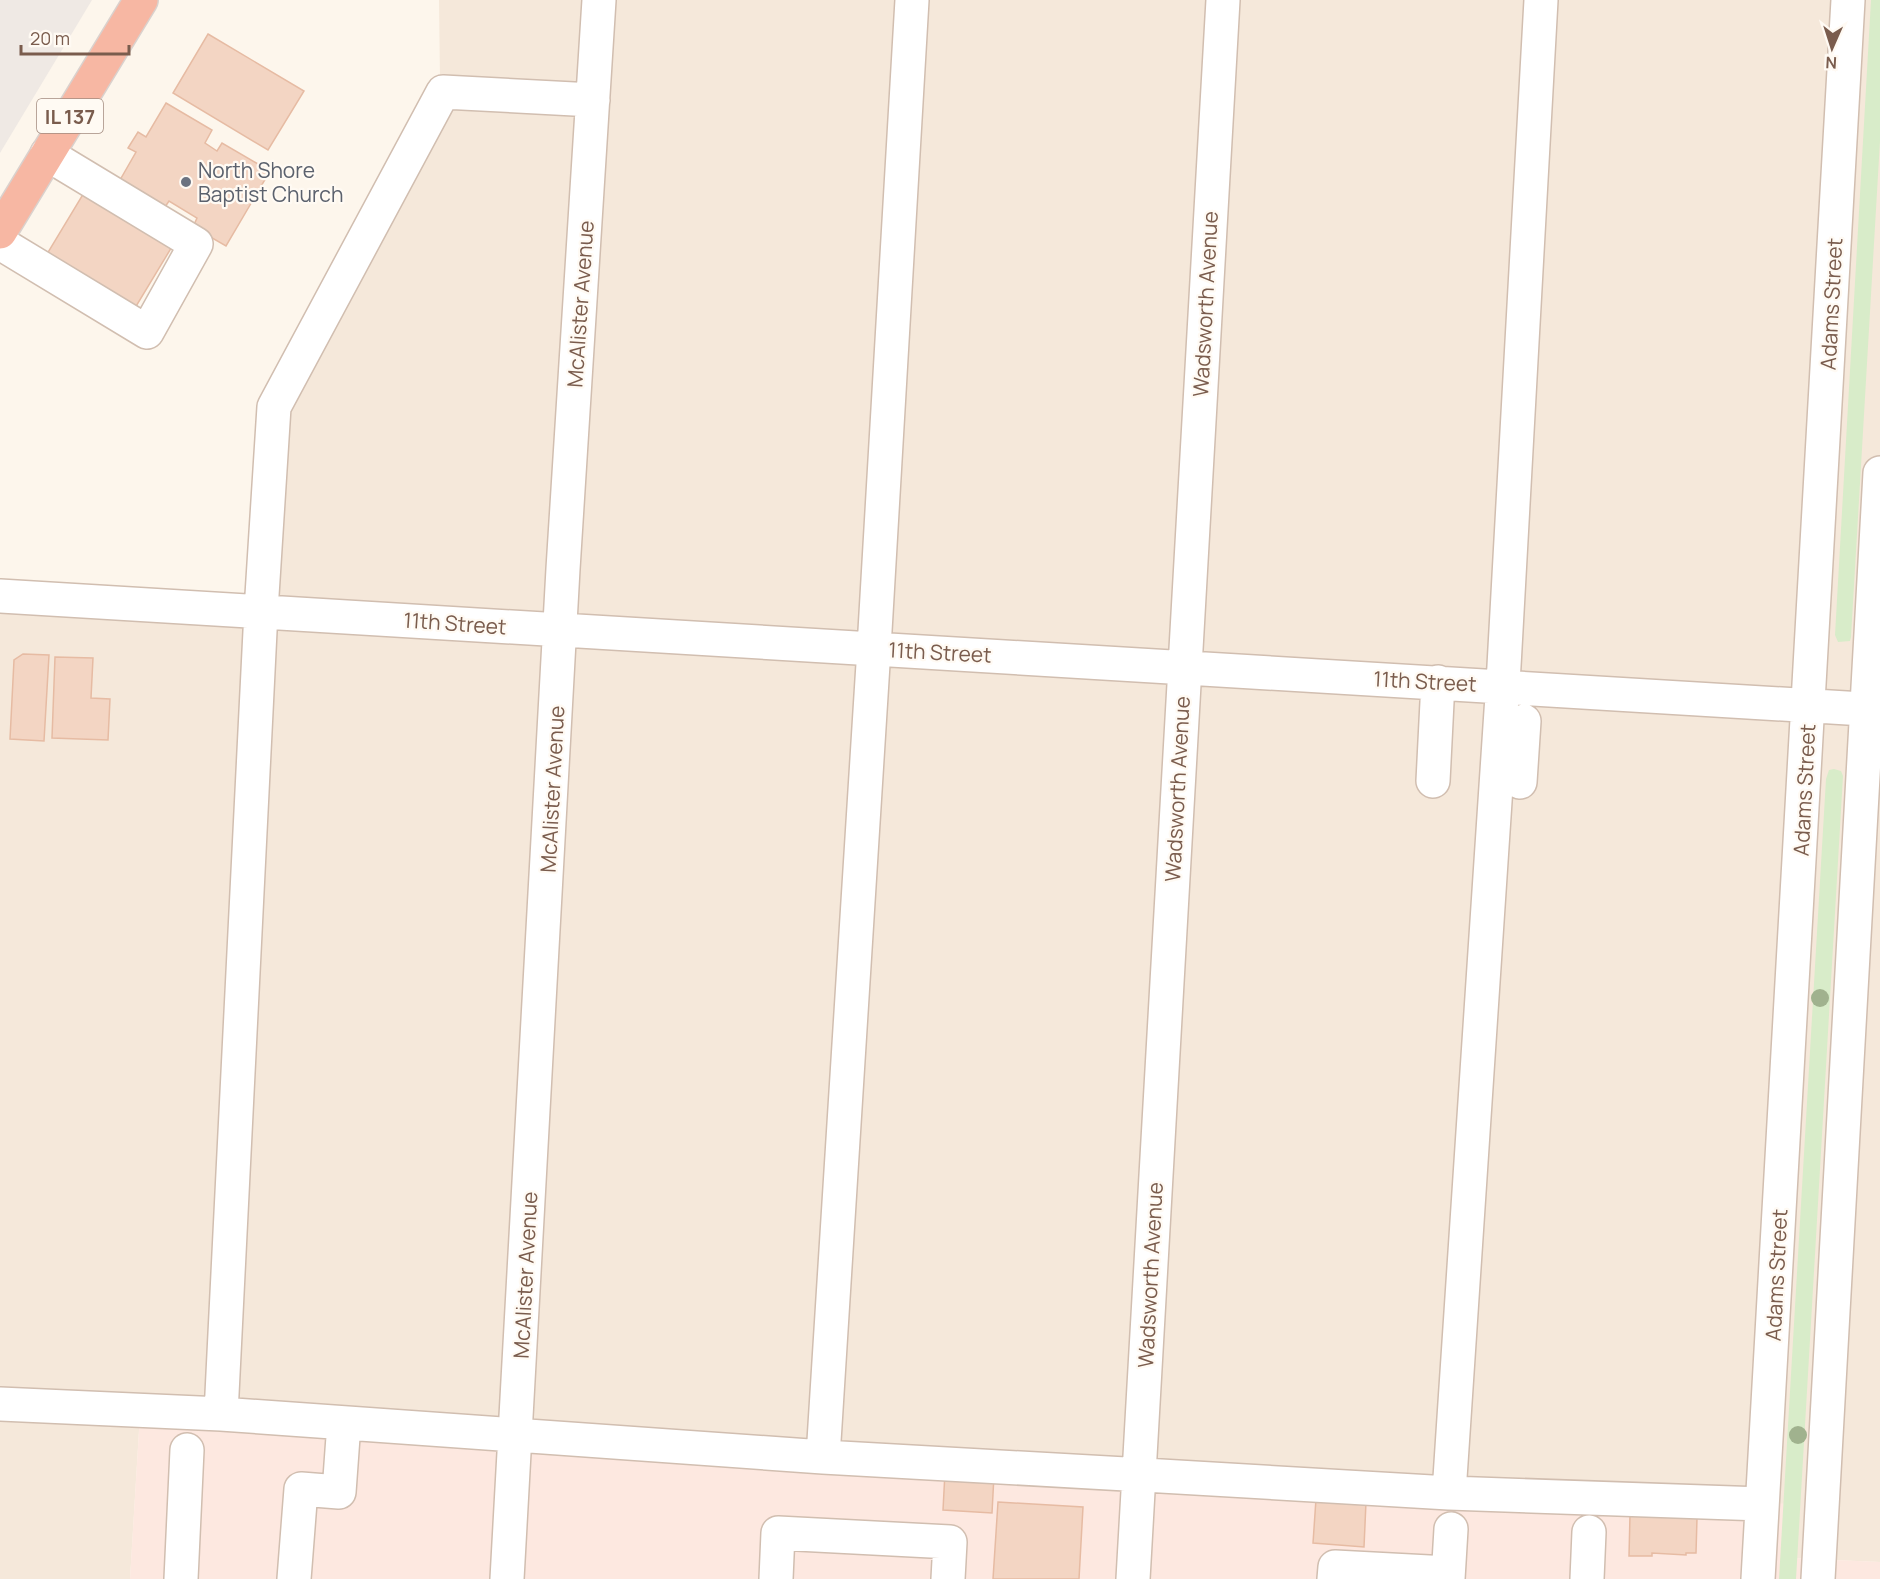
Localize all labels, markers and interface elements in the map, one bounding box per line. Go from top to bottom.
scale bar [21,18,129,56]
north arrow [1802,18,1862,78]
text: 20 m [30,26,70,50]
text: N [1825,52,1838,74]
road number: IL 137 [37,99,103,133]
place label: North Shore Baptist Church [198,156,343,208]
marker: North Shore Baptist Church [179,175,193,189]
street label: Wadsworth Avenue [1186,210,1224,398]
street label: McAlister Avenue [560,220,600,388]
street label: Adams Street [1814,237,1848,371]
street label: 11th Street [403,605,507,641]
street label: 11th Street [888,635,992,669]
street label: 11th Street [1373,664,1477,698]
street label: Wadsworth Avenue [1158,695,1196,883]
street label: McAlister Avenue [534,705,570,873]
street label: Adams Street [1787,723,1821,857]
street label: Wadsworth Avenue [1131,1181,1169,1369]
street label: McAlister Avenue [507,1191,543,1359]
street label: Adams Street [1759,1208,1793,1342]

